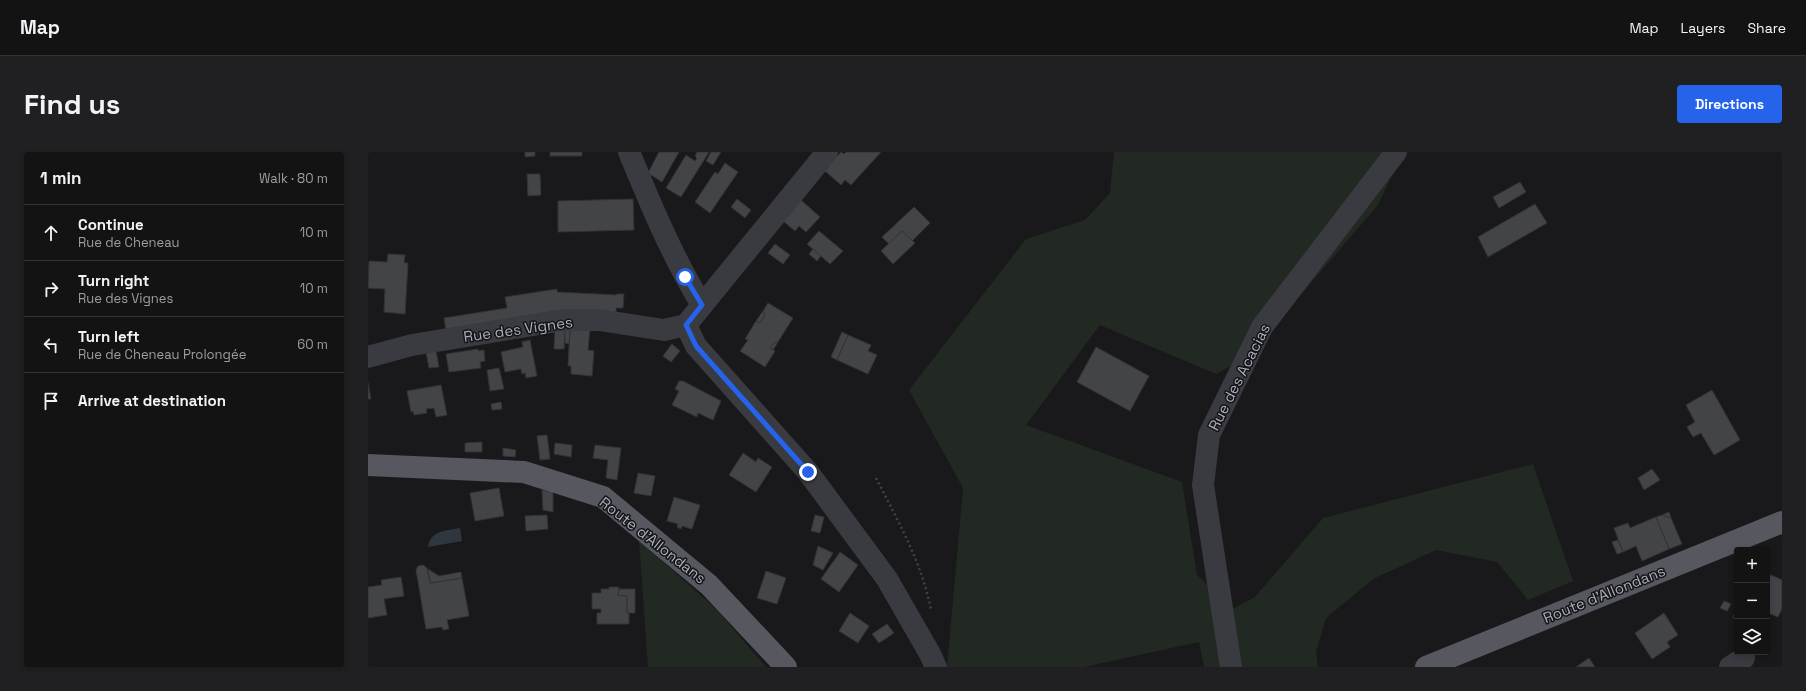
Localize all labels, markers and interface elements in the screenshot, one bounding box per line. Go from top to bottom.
text: Map [20,15,60,40]
text: Map [1629,19,1659,37]
text: Layers [1681,19,1725,37]
text: Share [1747,19,1786,37]
button: Directions [1677,85,1782,123]
text: Find us [24,86,121,122]
text: 1 min [40,167,82,189]
text: Walk · 80 m [259,170,328,187]
text: Continue [78,215,144,234]
icon: ahead [40,222,62,244]
text: 10 m [300,224,328,241]
text: Rue de Cheneau [78,234,180,251]
route start [676,268,694,286]
text: Turn right [78,271,149,290]
icon: right [40,278,62,300]
text: 10 m [300,280,328,297]
text: Rue des Vignes [78,290,173,307]
street label: Rue des Vignes [462,312,574,346]
street label: Rue des Acacias [1204,320,1274,434]
text: Turn left [78,327,140,346]
icon: left [40,334,62,356]
text: 60 m [297,336,328,353]
text: Rue de Cheneau Prolongée [78,346,246,363]
icon: arrive [40,390,62,412]
text: Arrive at destination [78,391,226,410]
route end [799,463,817,481]
street label: Route d'Allondans [596,492,710,588]
map controls [1734,547,1770,655]
button: + [1734,547,1770,583]
street label: Route d'Allondans [1540,561,1668,627]
button: − [1734,583,1770,619]
button: layers [1734,619,1770,655]

